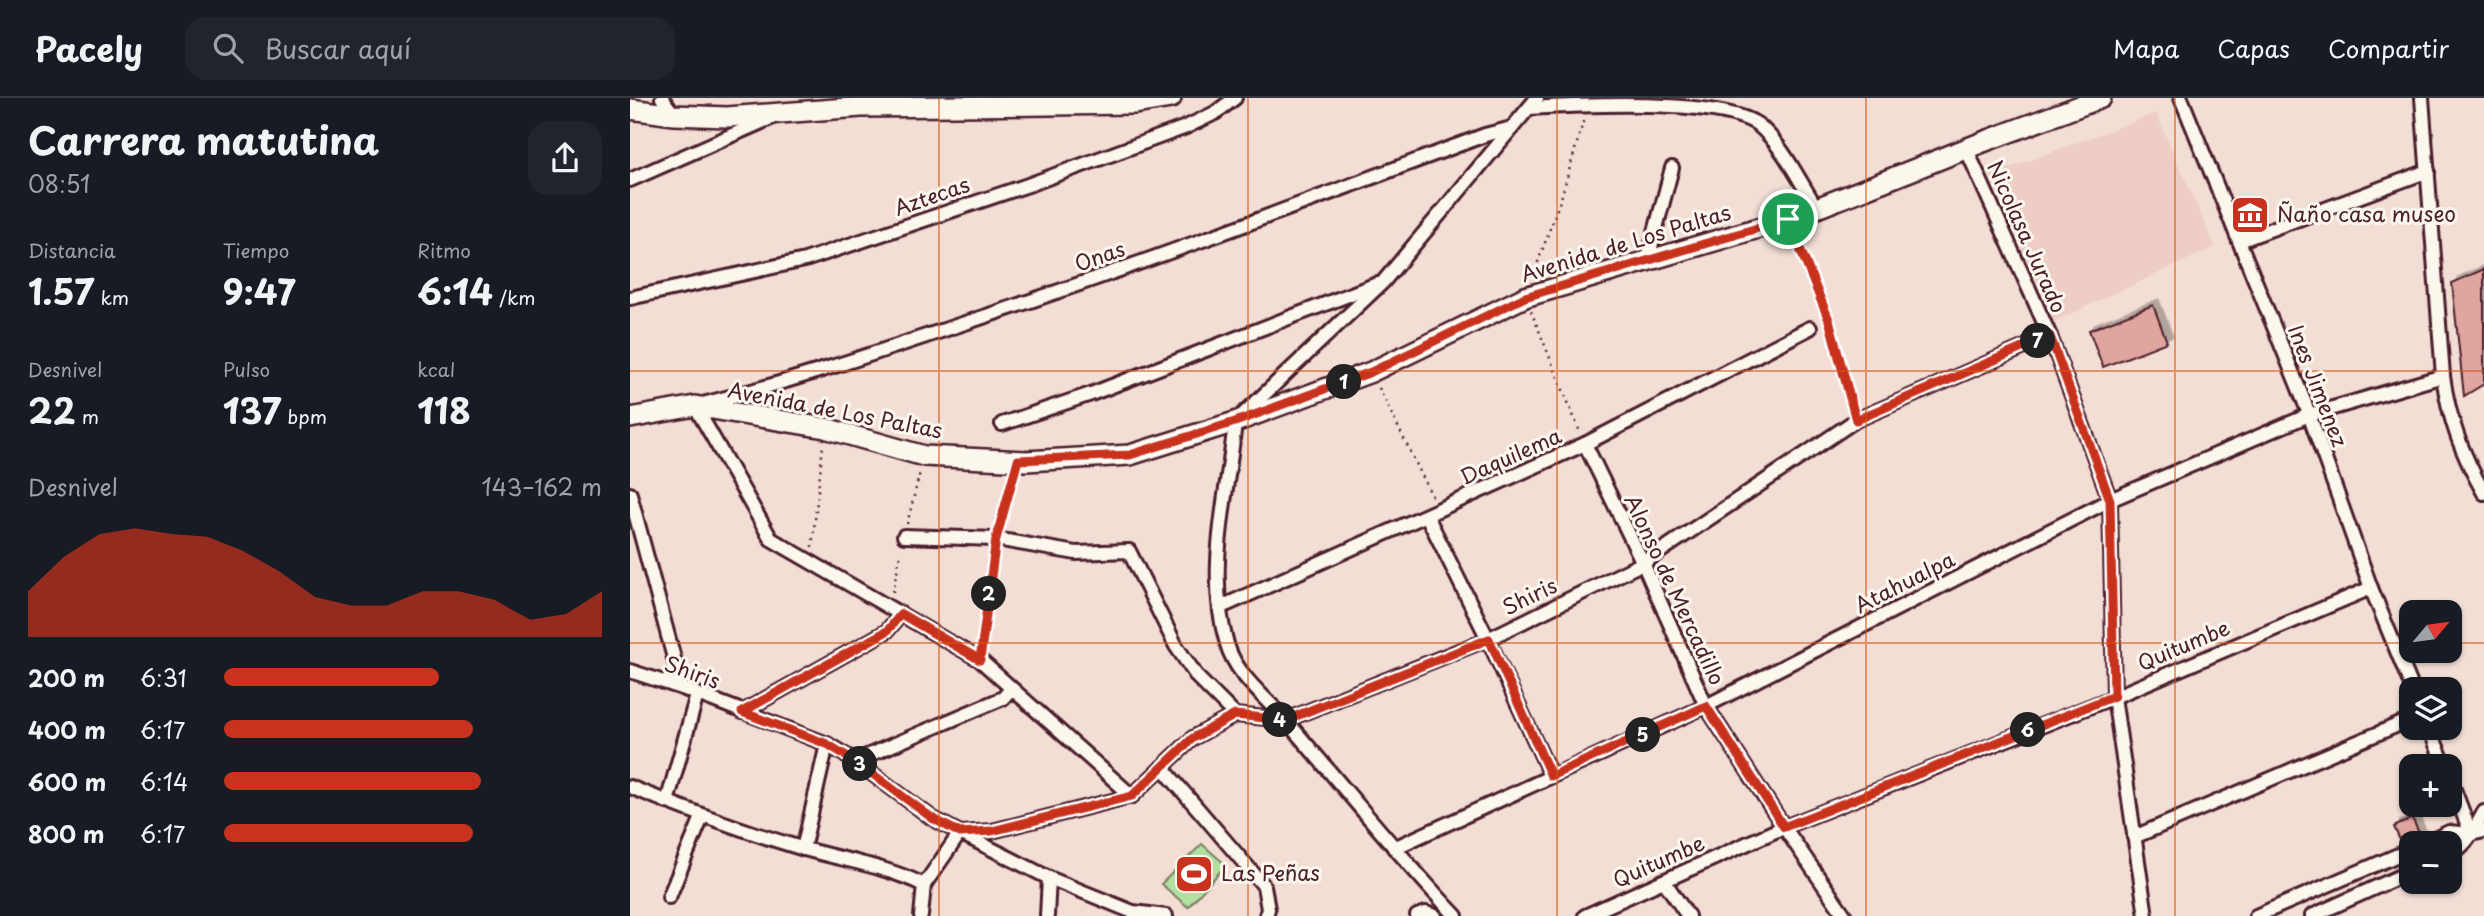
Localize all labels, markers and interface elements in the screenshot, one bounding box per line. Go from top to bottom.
search box [185,17,675,80]
text: Pacely [35,23,143,73]
icon: search [209,29,247,67]
text: Buscar aquí [265,29,411,68]
text: Mapa [2113,30,2179,66]
text: Capas [2217,30,2290,66]
text: Compartir [2328,30,2449,66]
text: Carrera matutina [28,111,379,168]
button: share [528,121,602,195]
street label: Nicolasa Jurado [1980,155,2076,317]
text: 08:51 [28,166,90,201]
street label: Aztecas [889,167,973,223]
pin [1758,189,1818,249]
museum icon: Ñaño casa museo [2229,194,2271,236]
street label: Avenida de Los Paltas [1516,195,1734,289]
place label: Ñaño casa museo [2277,197,2456,229]
icon: arrive [1769,200,1807,238]
street label: Onas [1070,232,1129,279]
text: Distancia [28,236,116,264]
text: Tiempo [223,236,289,264]
text: Ritmo [417,236,471,264]
text: 1.57 [28,264,94,317]
text: 9:47 [223,264,296,317]
text: 6:14 [417,264,493,317]
text: km [94,283,129,311]
text: /km [493,283,536,311]
street label: Ines Jimenez [2281,319,2357,451]
pin: 7 [2020,324,2056,358]
text: 7 [2032,326,2043,354]
text: Desnivel [28,355,102,383]
text: Pulso [223,355,270,383]
text: kcal [417,355,455,383]
pin: 1 [1326,364,1362,400]
text: 1 [1339,367,1348,395]
street label: Avenida de Los Paltas [725,373,945,446]
text: 22 [28,383,76,436]
text: 137 [223,383,281,436]
text: 118 [417,383,471,436]
text: m [76,402,99,430]
text: bpm [281,402,327,430]
street label: Daquilema [1454,419,1566,492]
text: Desnivel [28,469,118,504]
text: 143–162 m [482,469,602,504]
street label: Alonso de Mercadillo [1617,488,1734,690]
street label: Atahualpa [1848,542,1960,620]
street label: Shiris [1496,568,1562,622]
pin: 2 [972,576,1006,612]
text: 2 [982,579,995,607]
north arrow [2399,600,2462,663]
map controls [2399,600,2462,894]
street label: Quitumbe [2132,610,2234,678]
street label: Shiris [660,646,725,696]
text: 200 m [28,660,105,695]
text: 6:31 [140,660,187,695]
button: layers [2399,677,2462,740]
pin: 4 [1262,702,1298,738]
text: 4 [1273,705,1286,733]
text: 400 m [28,712,106,747]
text: 6:17 [140,712,185,747]
pin: 6 [2010,712,2046,748]
text: 6 [2021,715,2034,743]
pin: 5 [1626,718,1660,752]
text: 5 [1636,720,1649,748]
pin: 3 [842,746,877,782]
text: 3 [853,749,866,777]
button: + [2399,754,2462,817]
text: 600 m [28,764,106,799]
text: 6:14 [140,764,188,799]
text: 800 m [28,816,105,851]
text: 6:17 [140,816,185,851]
street label: Quitumbe [1607,826,1709,895]
button: − [2399,831,2462,894]
sports icon: Las Peñas [1173,853,1215,895]
place label: Las Peñas [1221,856,1320,888]

